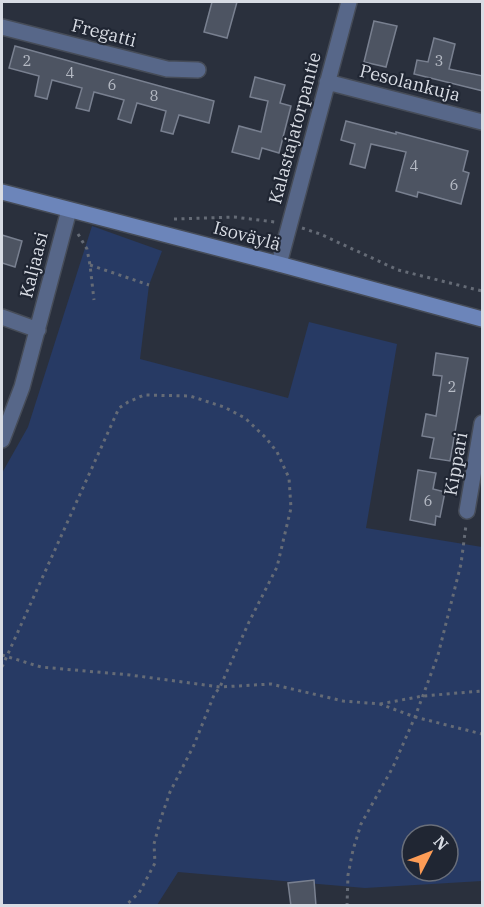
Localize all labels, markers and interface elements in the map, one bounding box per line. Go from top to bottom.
street label: Fregatti [69,13,139,52]
street label: Kalastajatorpantie [263,49,326,206]
house number: 2 [22,51,32,70]
house number: 3 [434,51,444,70]
street label: Pesolankuja [357,59,463,106]
house number: 4 [65,63,75,82]
house number: 6 [107,75,117,94]
house number: 8 [149,86,159,105]
house number: 4 [409,156,419,175]
house number: 6 [449,175,459,194]
street label: Isoväylä [211,215,284,256]
street label: Kaljaasi [14,229,53,300]
house number: 2 [447,377,457,396]
street label: Kippari [439,430,472,497]
house number: 6 [423,491,433,510]
north arrow [400,823,460,883]
text: N [429,832,453,854]

